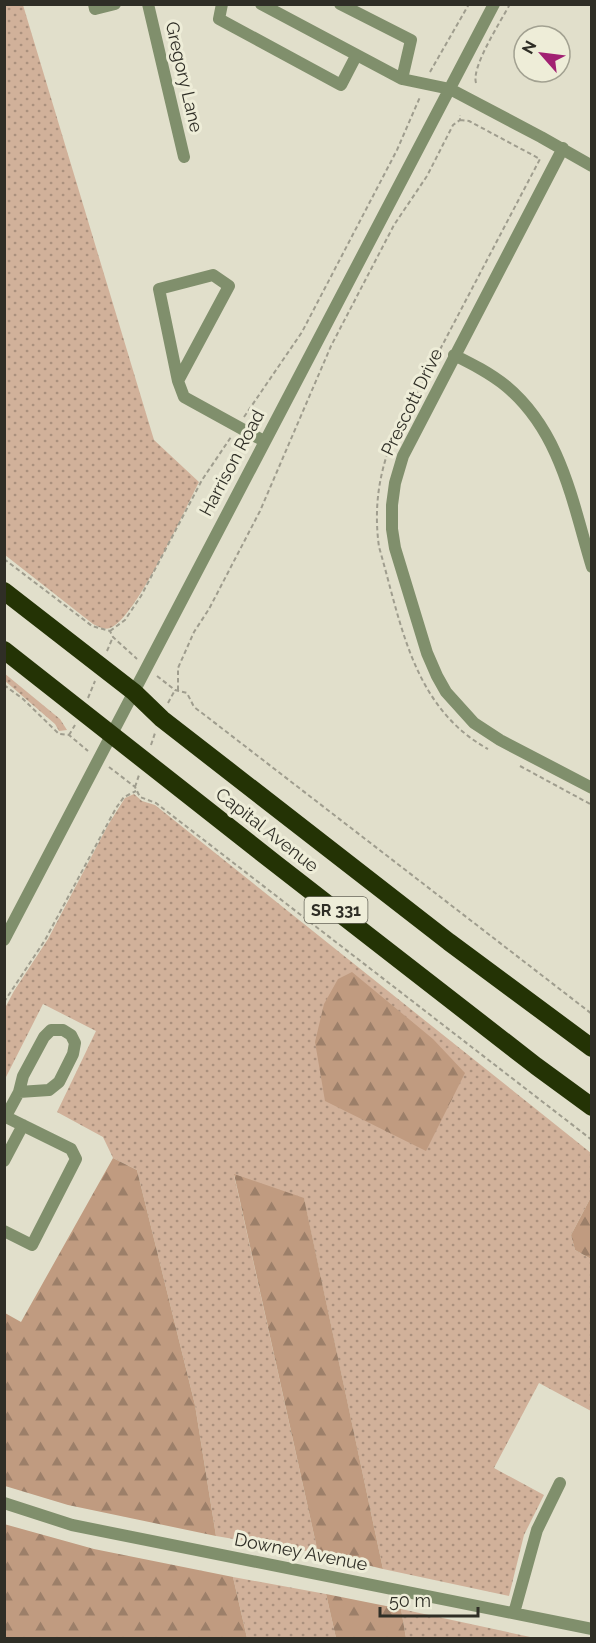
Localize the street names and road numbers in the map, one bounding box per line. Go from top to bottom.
street label: Gregory Lane [162,20,208,135]
street label: Prescott Drive [377,344,447,459]
street label: Harrison Road [195,406,268,519]
street label: Capital Avenue [212,783,323,876]
road number: SR 331 [304,897,368,923]
street label: Downey Avenue [233,1528,370,1575]

